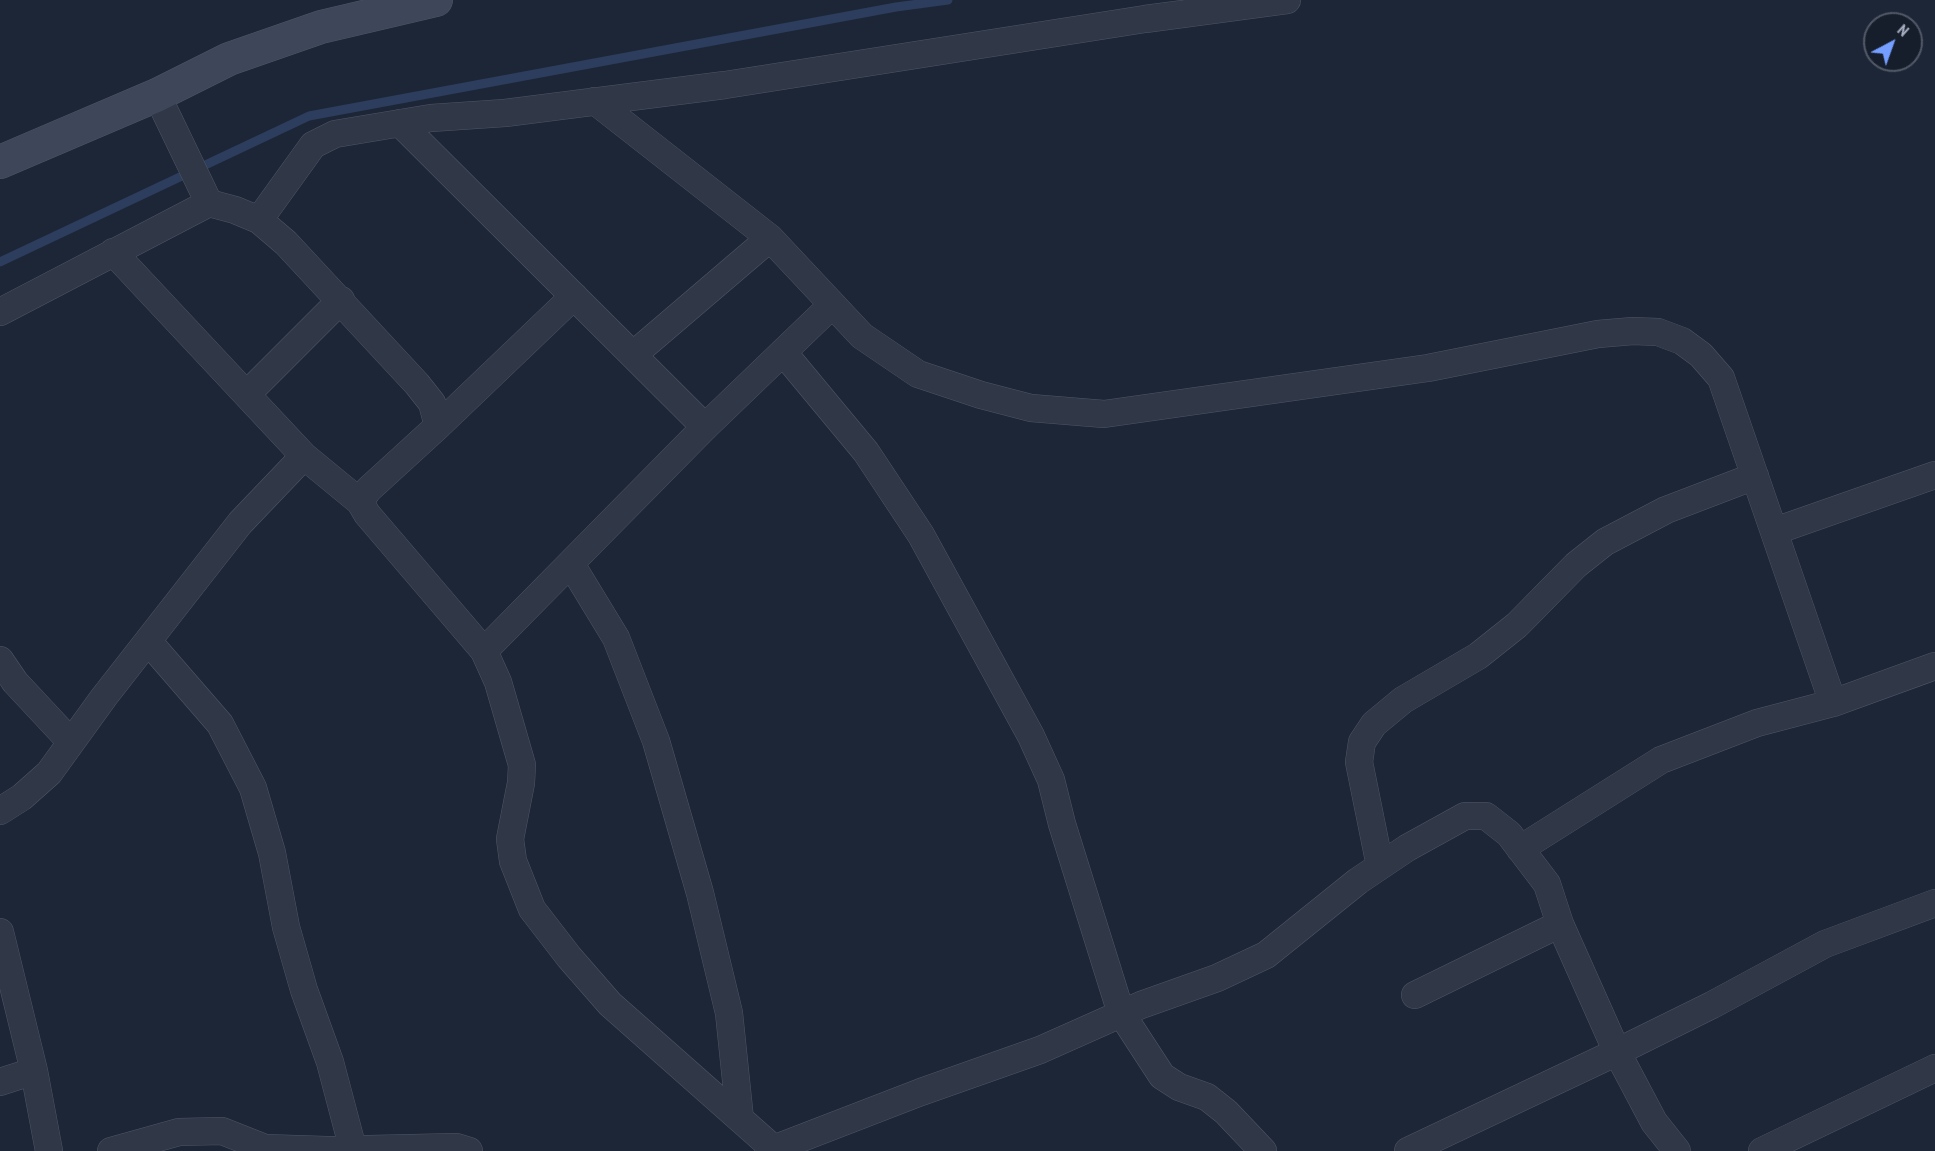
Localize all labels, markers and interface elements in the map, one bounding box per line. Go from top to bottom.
north arrow [1863,12,1923,72]
text: N [1894,20,1913,40]

